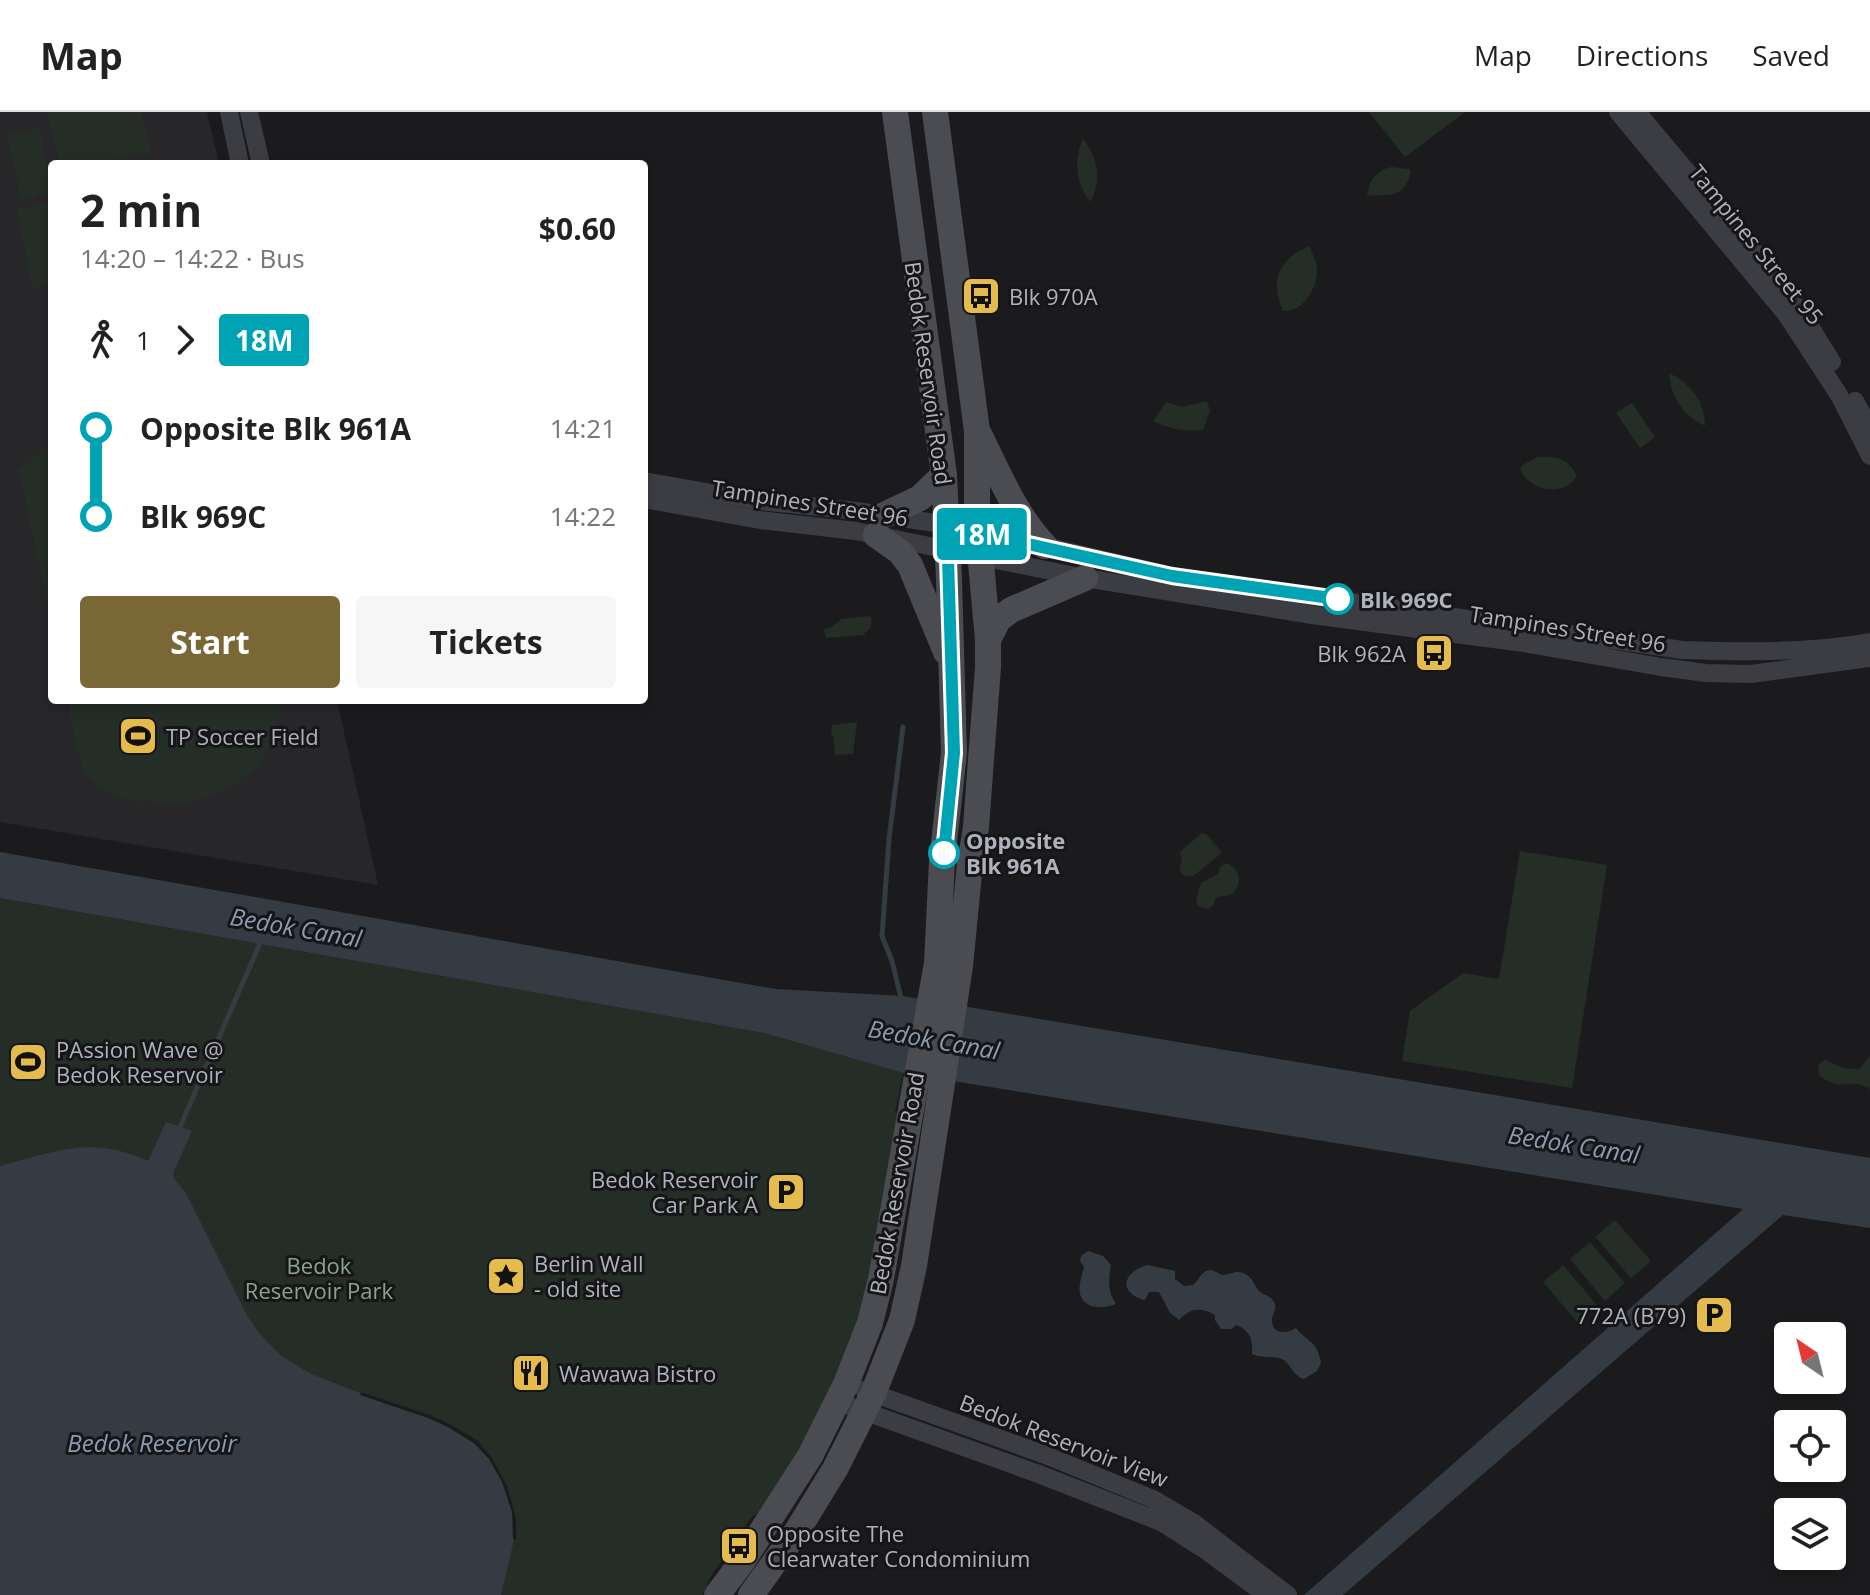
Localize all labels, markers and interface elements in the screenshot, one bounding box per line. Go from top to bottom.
text: Map [40,29,123,81]
text: Map [1474,36,1532,74]
text: Directions [1576,36,1708,74]
text: Saved [1752,36,1830,74]
street label: Tampines Street 95 [1683,158,1831,330]
text: 2 min [80,180,202,240]
text: $0.60 [539,208,616,249]
text: 14:20 – 14:22 · Bus [80,240,305,276]
street label: Bedok Reservoir Road [898,259,960,487]
bus stop icon: Blk 970A [960,275,1002,317]
place label: Blk 970A [1009,281,1098,311]
icon: walk [80,318,124,362]
icon: forward [163,318,207,362]
text: 18M [235,321,293,359]
text: 1 [136,322,151,358]
text: Opposite Blk 961A [140,408,411,449]
text: 14:21 [550,410,616,446]
street label: Tampines Street 96 [710,472,910,532]
text: Blk 969C [140,496,266,537]
text: 14:22 [550,498,616,534]
line badge: 18M [936,508,1028,560]
text: 18M [953,515,1011,553]
marker: Blk 969C [1323,584,1353,614]
place label: Blk 969C [1360,584,1453,614]
button: Start [80,596,340,688]
button: Tickets [356,596,616,688]
street label: Tampines Street 96 [1468,598,1668,658]
bus stop icon: Blk 962A [1413,632,1455,674]
place label: Blk 962A [1317,638,1406,668]
sports icon: TP Soccer Field [117,715,159,757]
place label: TP Soccer Field [166,721,319,751]
place label: Opposite Blk 961A [966,825,1065,880]
marker: Opposite Blk 961A [929,838,959,868]
water label: Bedok Canal [228,899,365,955]
water label: Bedok Canal [866,1011,1003,1067]
place label: PAssion Wave @ Bedok Reservoir [56,1034,223,1089]
sports icon: PAssion Wave @ Bedok Reservoir [7,1041,49,1083]
street label: Bedok Reservoir Road [862,1069,930,1297]
water label: Bedok Canal [1506,1117,1643,1171]
place label: Bedok Reservoir Car Park A [591,1164,758,1219]
parking icon: Bedok Reservoir Car Park A [765,1171,807,1213]
place label: Berlin Wall - old site [534,1248,644,1303]
park label: Bedok Reservoir Park [245,1250,394,1305]
place icon: Berlin Wall - old site [485,1255,527,1297]
parking icon: 772A (B79) [1693,1294,1735,1336]
place label: 772A (B79) [1576,1300,1686,1330]
north arrow [1774,1322,1846,1394]
map controls [1774,1322,1846,1570]
restaurant icon: Wawawa Bistro [510,1352,552,1394]
place label: Wawawa Bistro [559,1358,716,1388]
street label: Bedok Reservoir View [956,1386,1172,1494]
button: locate [1774,1410,1846,1482]
water label: Bedok Reservoir [67,1426,238,1459]
button: layers [1774,1498,1846,1570]
place label: Opposite The Clearwater Condominium [767,1518,1030,1573]
bus stop icon: Opposite The Clearwater Condominium [718,1525,760,1567]

